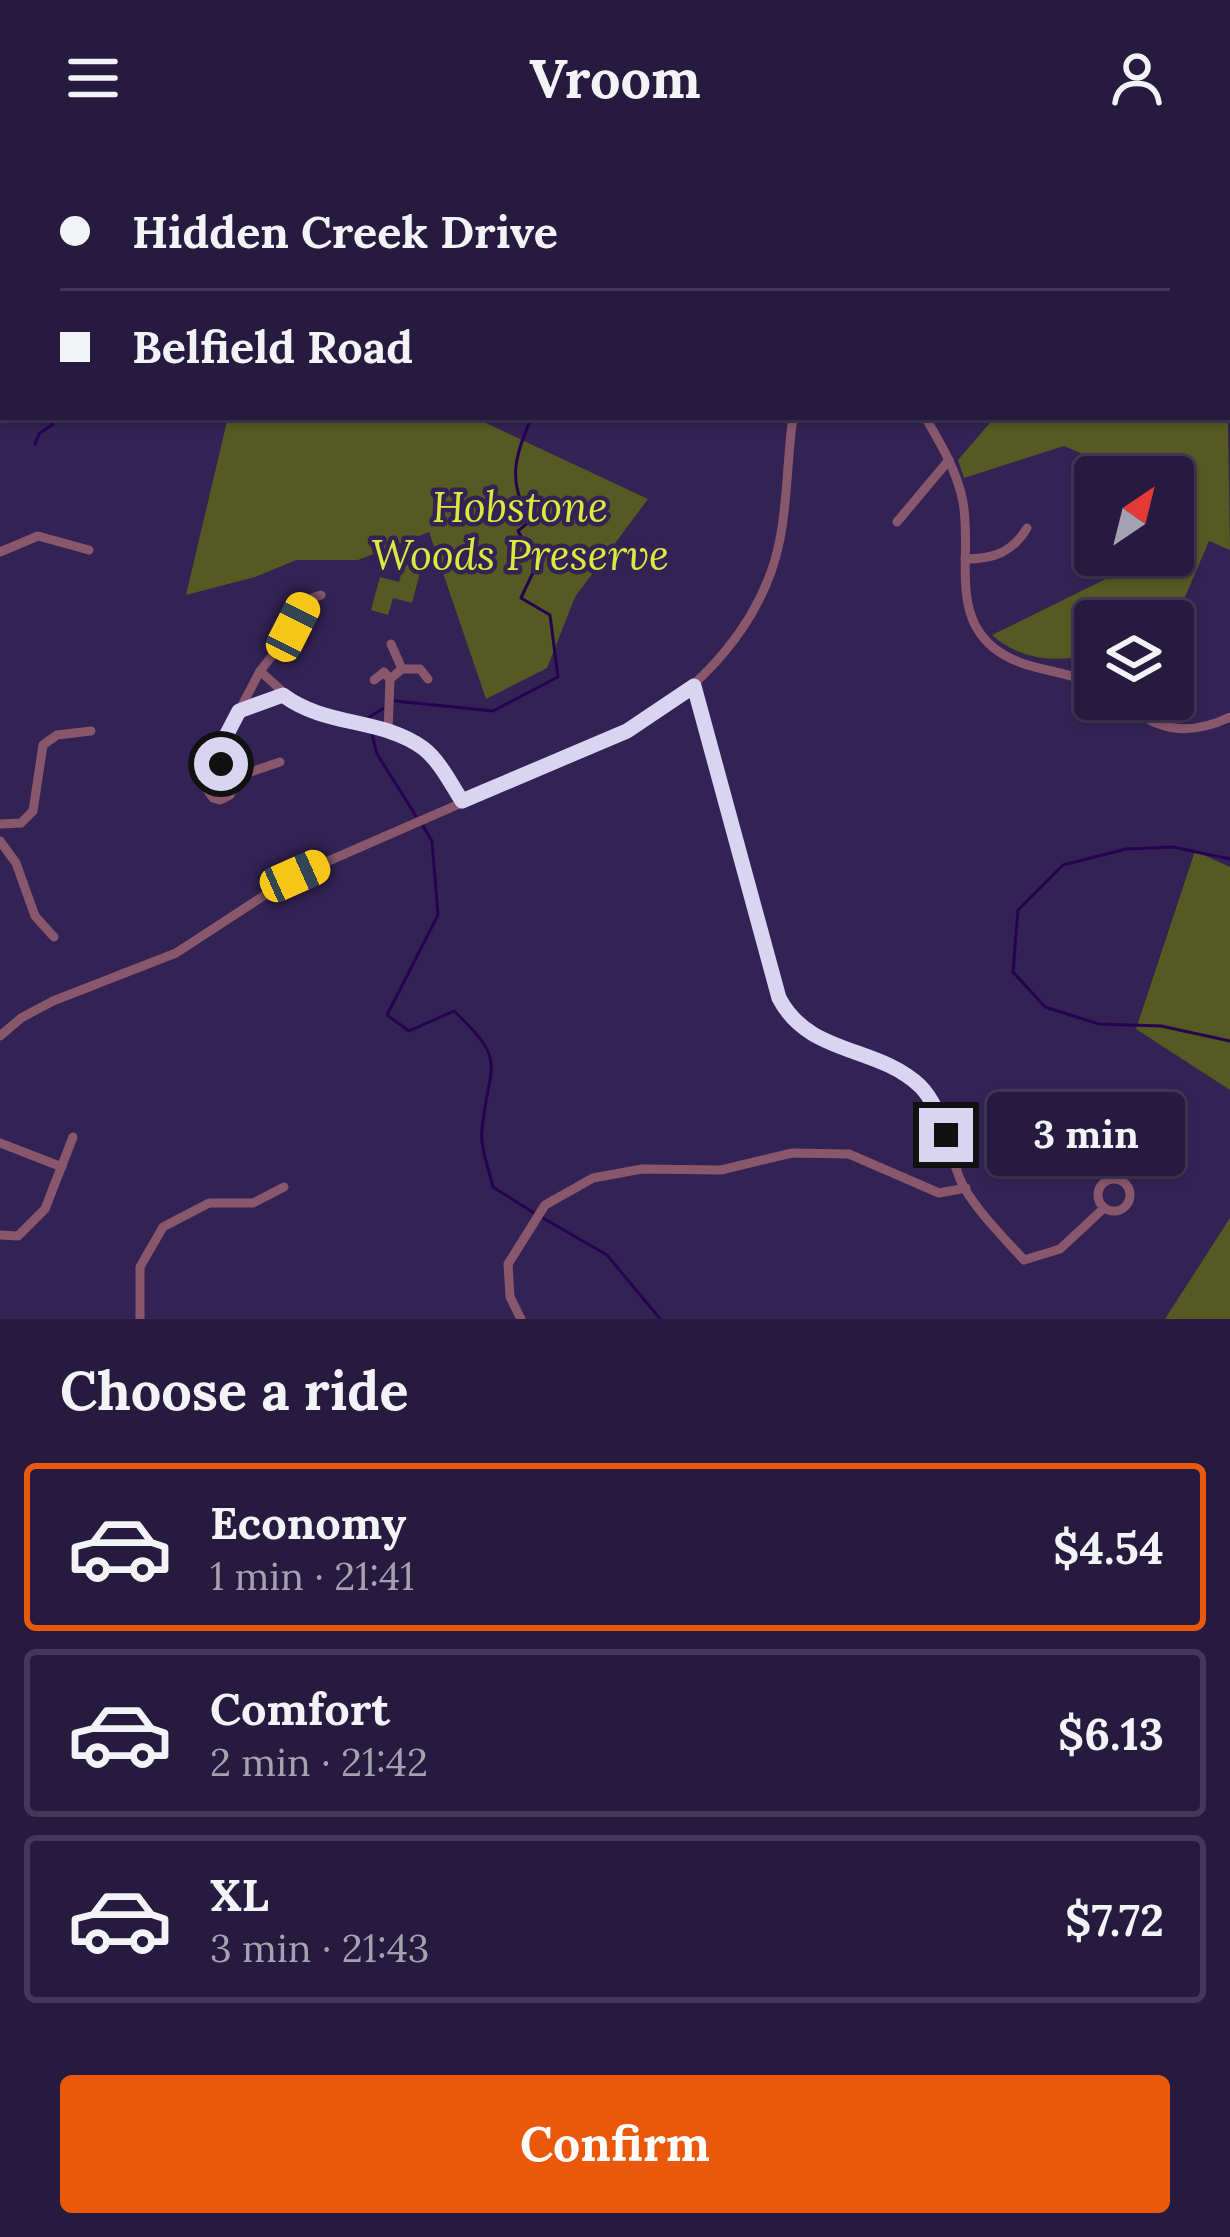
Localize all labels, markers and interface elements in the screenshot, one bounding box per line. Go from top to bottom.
text: Vroom [529,44,701,113]
icon: menu [60,45,126,111]
icon: person [1104,45,1170,111]
text: Hidden Creek Drive [132,203,558,260]
text: Belfield Road [132,318,413,375]
north arrow [1074,456,1194,576]
map controls [1074,456,1194,720]
park label: Hobstone Woods Preserve [371,480,669,582]
car [261,587,325,667]
button: layers [1074,600,1194,720]
route start [194,737,248,791]
car [255,845,335,907]
callout: 3 min [988,1093,1186,1177]
route end [919,1108,973,1162]
text: 3 min [1033,1109,1139,1159]
text: Choose a ride [60,1356,409,1425]
icon: car [66,1493,174,1601]
text: Economy [210,1494,406,1551]
text: $4.54 [1053,1519,1164,1576]
text: 1 min · 21:41 [210,1551,414,1601]
icon: car [66,1679,174,1787]
text: Comfort [210,1680,390,1737]
text: $6.13 [1058,1705,1164,1762]
text: 2 min · 21:42 [210,1737,428,1787]
icon: car [66,1865,174,1973]
text: XL [210,1866,269,1923]
text: $7.72 [1065,1891,1164,1948]
text: 3 min · 21:43 [210,1923,430,1973]
button: Confirm [60,2075,1170,2213]

